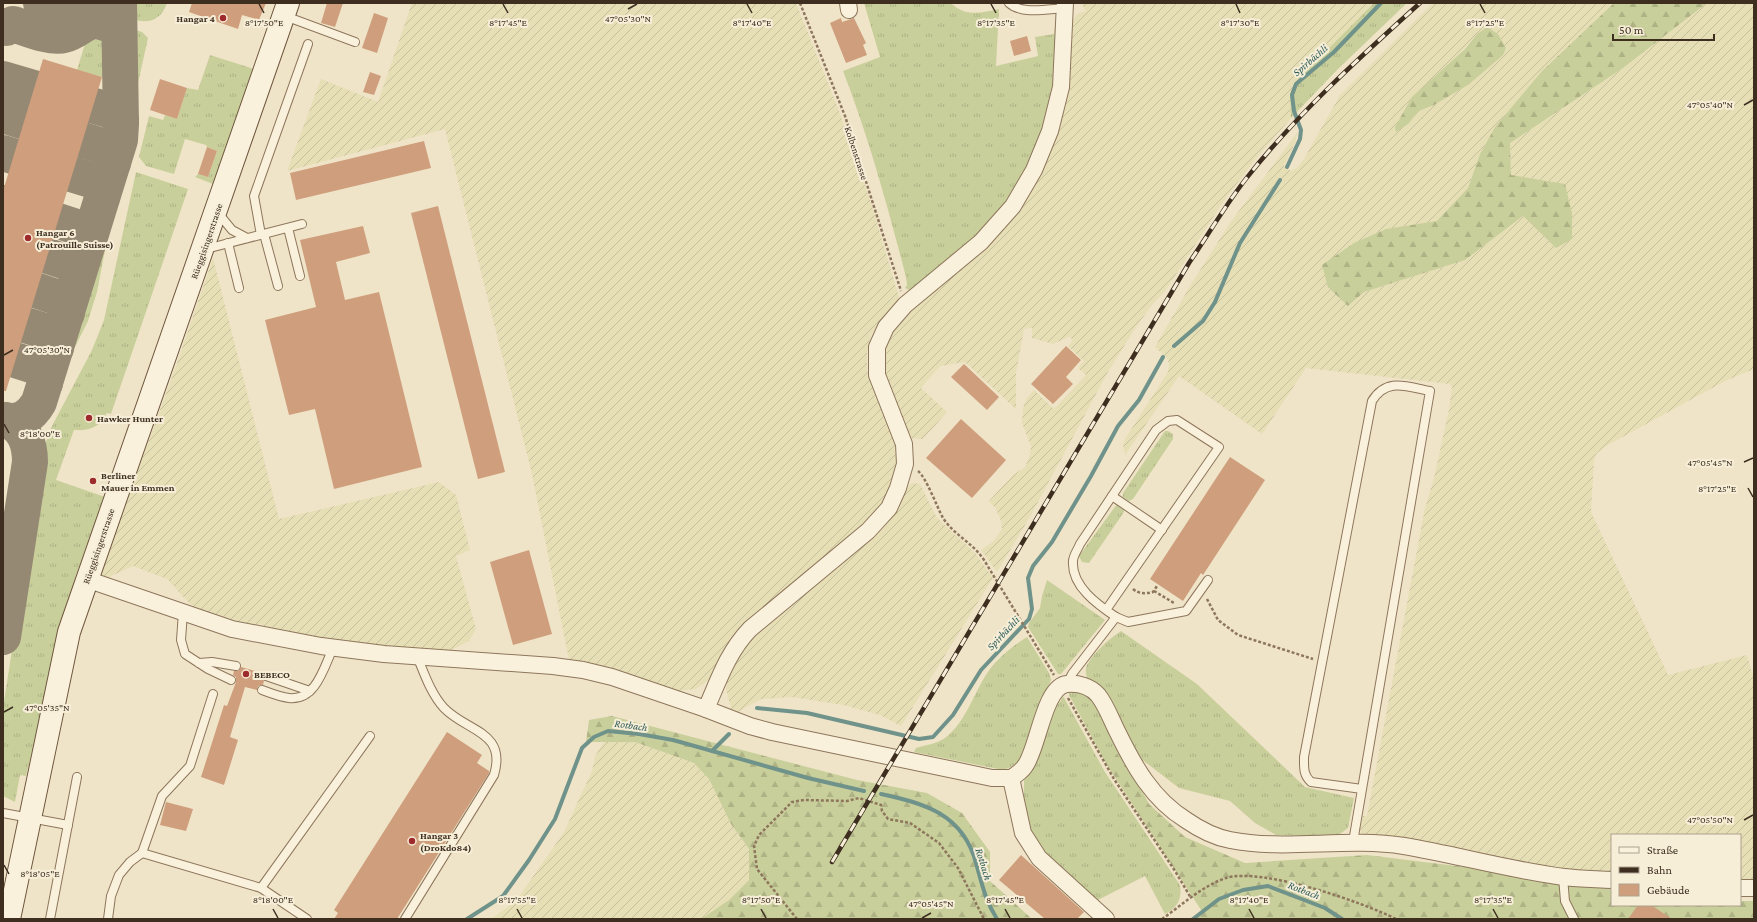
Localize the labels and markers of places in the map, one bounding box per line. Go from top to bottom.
place label: Hangar 4 [176,13,216,24]
marker: Hangar 4 [218,13,228,23]
place label: Hangar 6 (Patrouille Suisse) [36,227,114,251]
marker: Hangar 6 (Patrouille Suisse) [23,233,33,243]
marker: Hawker Hunter [84,413,94,423]
place label: Hawker Hunter [97,413,163,424]
place label: Berliner Mauer in Emmen [101,470,175,493]
marker: Berliner Mauer in Emmen [88,476,98,486]
marker: BEBECO [241,669,251,679]
place label: BEBECO [254,669,290,680]
place label: Hangar 3 (DroKdo84) [420,830,472,854]
marker: Hangar 3 (DroKdo84) [407,836,417,846]

